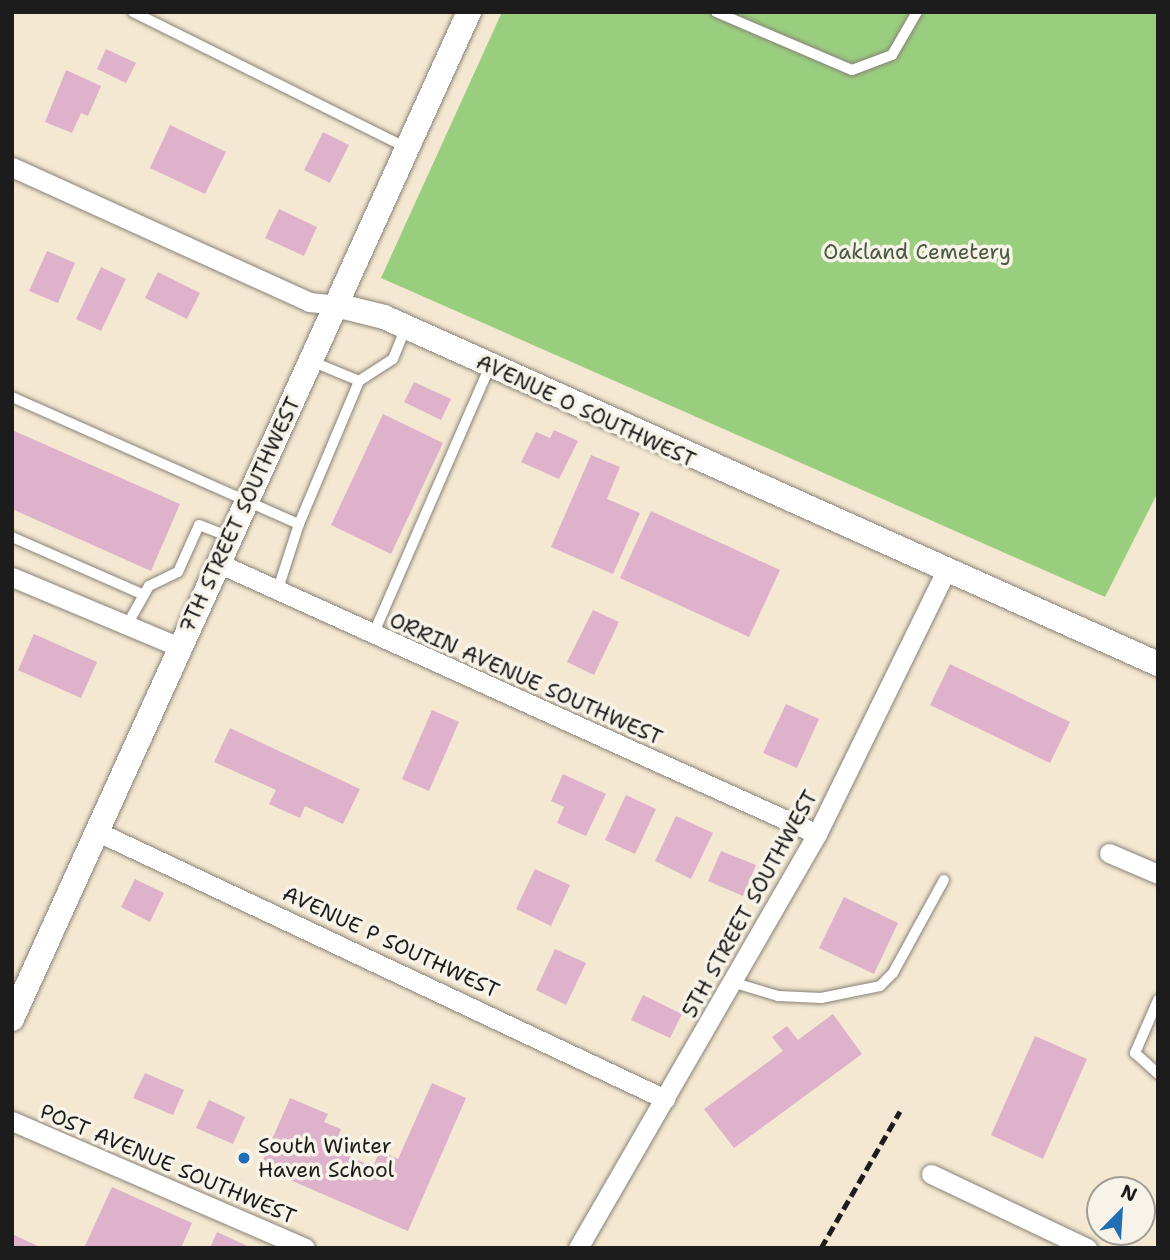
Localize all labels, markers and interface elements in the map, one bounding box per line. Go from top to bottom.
park label: Oakland Cemetery [823,239,1011,265]
street label: AVENUE O SOUTHWEST [472,349,700,473]
street label: 7TH STREET SOUTHWEST [174,393,306,637]
street label: ORRIN AVENUE SOUTHWEST [386,607,666,751]
street label: 5TH STREET SOUTHWEST [677,786,823,1022]
street label: AVENUE P SOUTHWEST [279,881,503,1003]
street label: POST AVENUE SOUTHWEST [36,1099,300,1229]
place label: South Winter Haven School [258,1133,394,1183]
marker: South Winter Haven School [236,1150,252,1166]
north arrow [1086,1176,1156,1246]
text: N [1117,1179,1141,1208]

